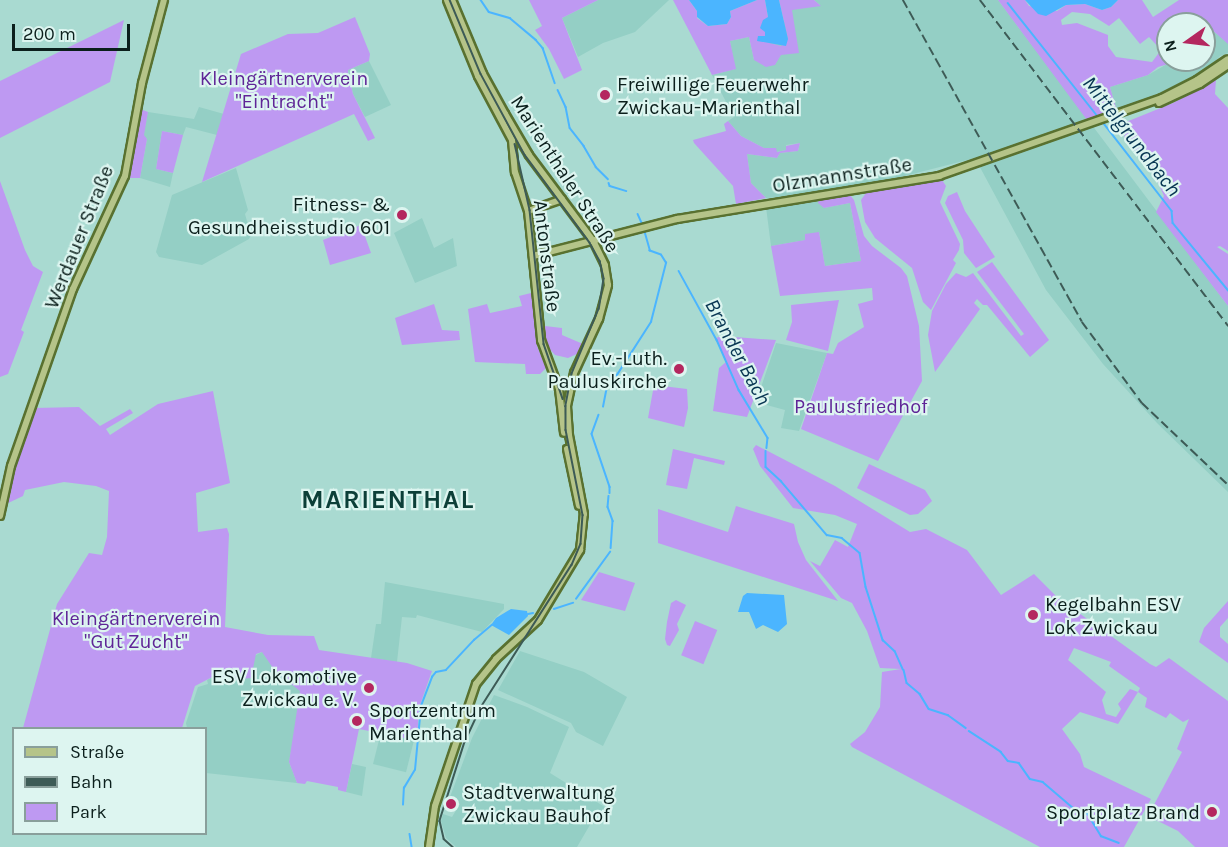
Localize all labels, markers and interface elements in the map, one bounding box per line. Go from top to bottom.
scale bar [15,12,134,50]
north arrow [1156,12,1216,72]
text: 200 m [23,23,76,45]
text: N [1159,38,1181,54]
park label: Kleingärtnerverein "Eintracht" [200,67,368,114]
water label: Mittelgrundbach [1077,71,1187,201]
place label: Freiwillige Feuerwehr Zwickau-Marienthal [617,72,809,119]
marker: Freiwillige Feuerwehr Zwickau-Marienthal [598,88,612,102]
street label: Marienthaler Straße [505,91,625,257]
street label: Olzmannstraße [771,152,913,198]
street label: Werdauer Straße [39,162,119,312]
place label: Fitness- & Gesundheisstudio 601 [188,192,390,239]
street label: Antonstraße [528,199,566,313]
marker: Fitness- & Gesundheisstudio 601 [395,208,409,222]
water label: Brander Bach [699,294,777,410]
place label: Ev.-Luth. Pauluskirche [547,346,667,393]
marker: Ev.-Luth. Pauluskirche [672,362,686,376]
park label: Paulusfriedhof [794,394,928,418]
district label: MARIENTHAL [301,484,475,516]
place label: Kegelbahn ESV Lok Zwickau [1045,592,1181,639]
park label: Kleingärtnerverein "Gut Zucht" [52,607,220,654]
marker: Kegelbahn ESV Lok Zwickau [1026,608,1040,622]
place label: ESV Lokomotive Zwickau e. V. [212,664,357,711]
marker: ESV Lokomotive Zwickau e. V. [362,681,376,695]
place label: Sportzentrum Marienthal [369,698,496,745]
marker: Sportzentrum Marienthal [350,714,364,728]
legend [12,727,207,835]
text: Straße [70,741,124,763]
text: Bahn [70,771,113,793]
place label: Stadtverwaltung Zwickau Bauhof [463,780,615,827]
marker: Stadtverwaltung Zwickau Bauhof [444,797,458,811]
place label: Sportplatz Brand [1046,800,1200,824]
text: Park [70,801,107,823]
marker: Sportplatz Brand [1205,805,1219,819]

